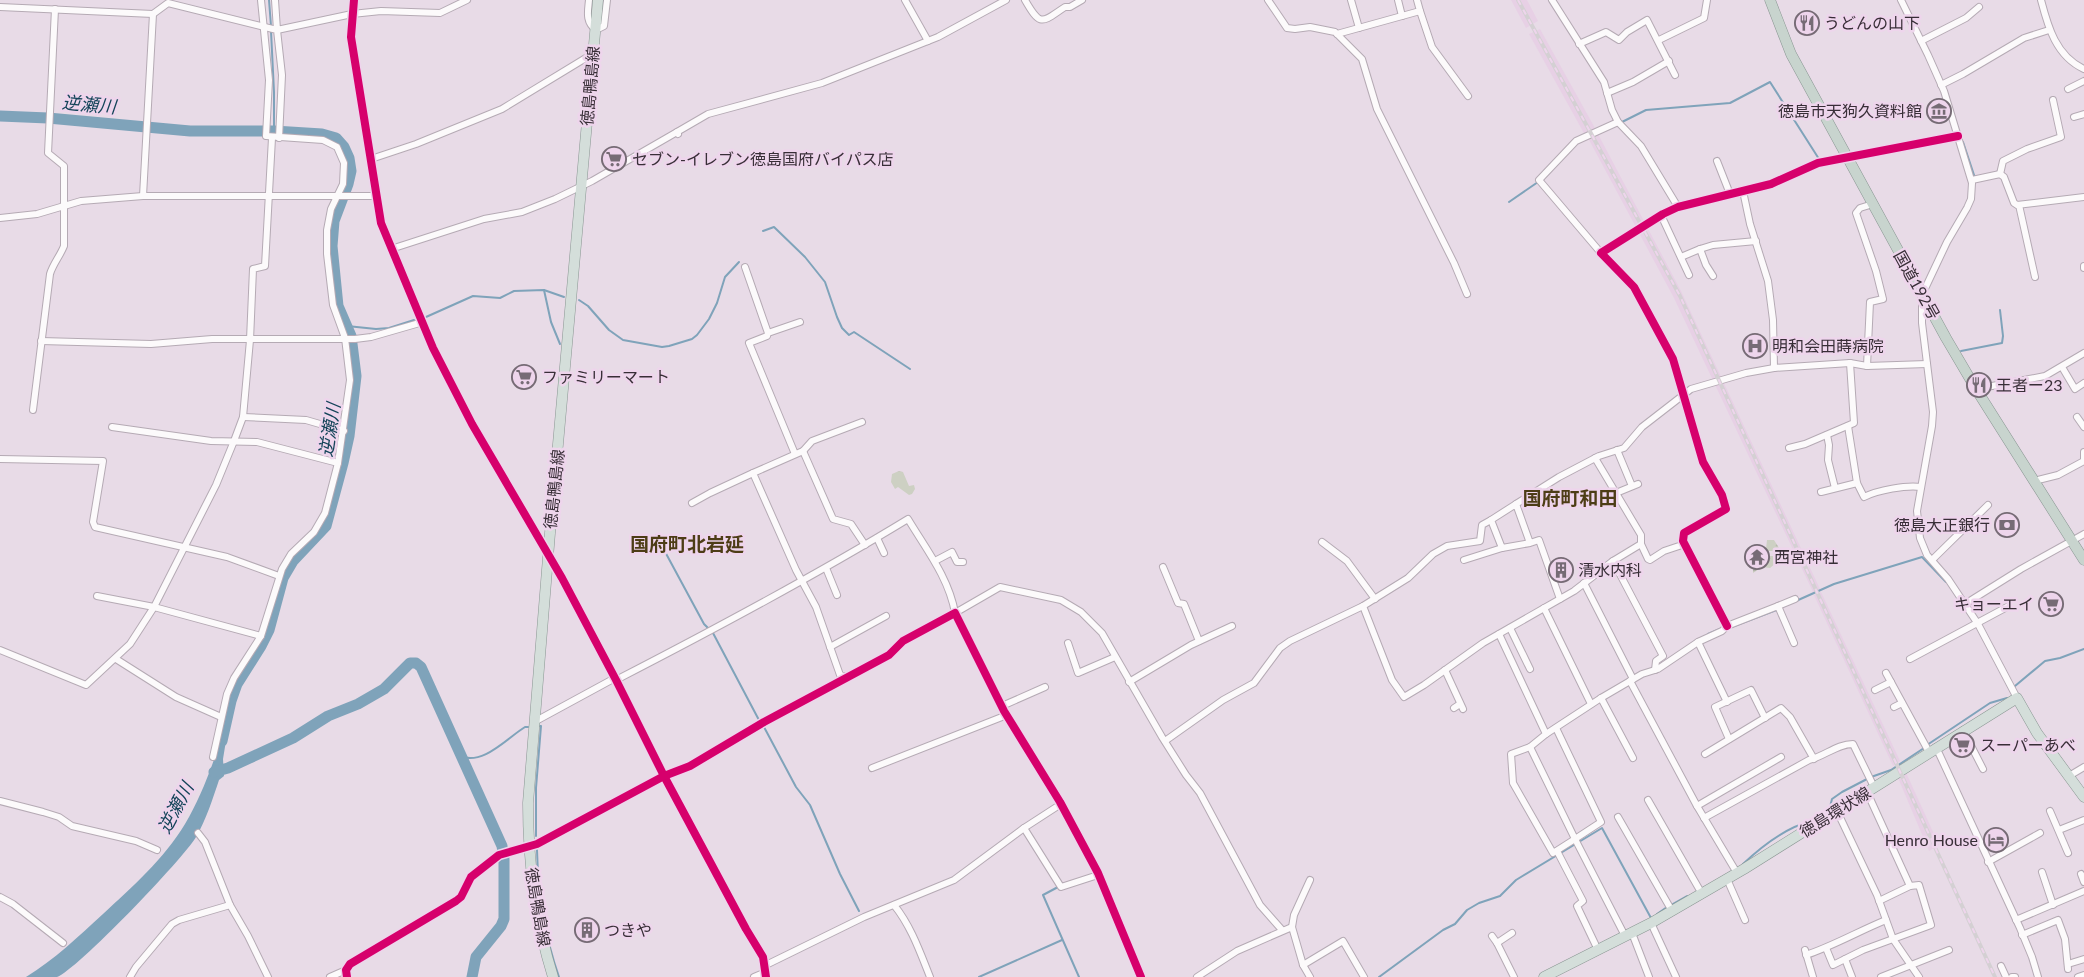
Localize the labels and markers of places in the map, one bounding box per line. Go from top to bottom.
restaurant icon: うどんの山下 [1794,10,1820,36]
place label: うどんの山下 [1824,13,1920,32]
museum icon: 徳島市天狗久資料館 [1926,98,1952,124]
place label: 徳島市天狗久資料館 [1778,101,1922,120]
supermarket icon: セブン-イレブン徳島国府バイパス店 [601,146,627,172]
place label: セブン-イレブン徳島国府バイパス店 [632,149,894,168]
hospital icon: 明和会田蒔病院 [1742,333,1768,359]
place label: 明和会田蒔病院 [1772,336,1884,355]
supermarket icon: ファミリーマート [511,364,537,390]
place label: ファミリーマート [542,367,670,386]
restaurant icon: 王者ー23 [1966,372,1992,398]
place label: 王者ー23 [1996,375,2063,394]
bank icon: 徳島大正銀行 [1994,512,2020,538]
place label: 徳島大正銀行 [1894,515,1990,534]
temple icon: 西宮神社 [1744,544,1770,570]
place label: 西宮神社 [1774,547,1838,566]
building icon: 清水内科 [1548,557,1574,583]
place label: 清水内科 [1578,560,1642,579]
supermarket icon: キョーエイ [2038,591,2064,617]
place label: キョーエイ [1954,594,2034,613]
supermarket icon: スーパーあべ [1949,732,1975,758]
place label: スーパーあべ [1980,735,2076,754]
hotel icon: Henro House [1983,827,2009,853]
place label: Henro House [1885,830,1978,849]
building icon: つきや [574,917,600,943]
place label: つきや [604,920,652,939]

